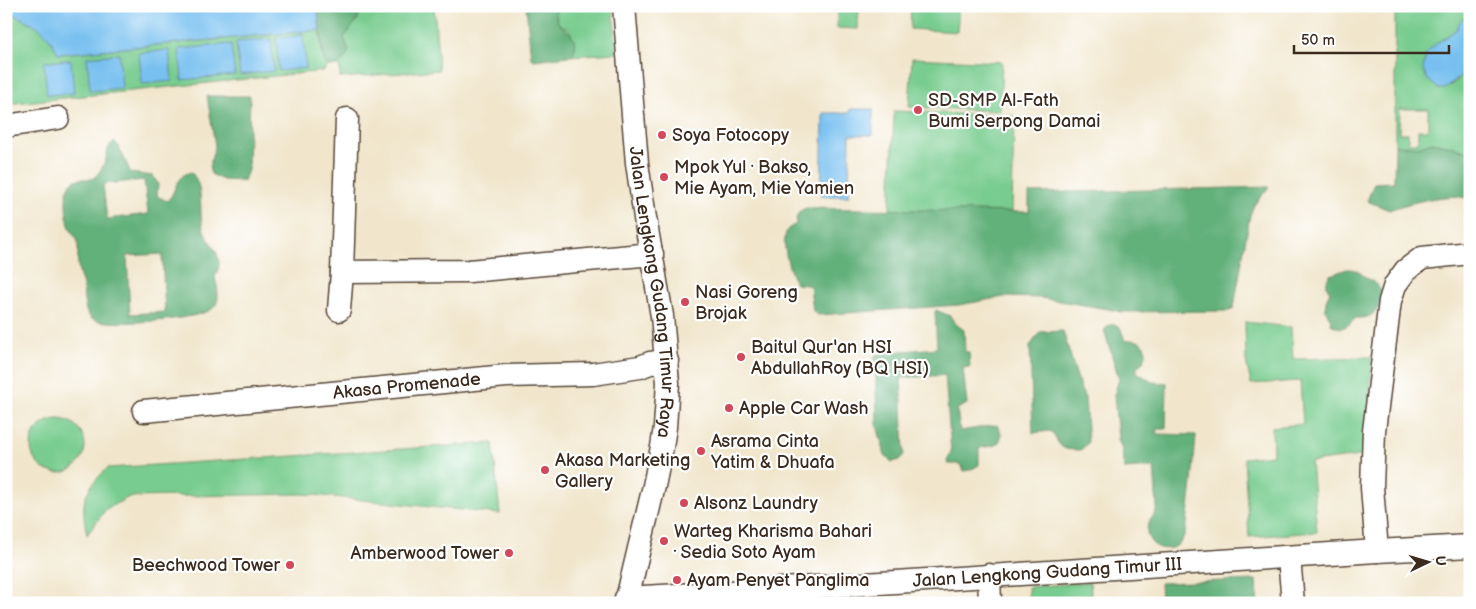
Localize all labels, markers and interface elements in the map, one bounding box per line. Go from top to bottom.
scale bar [1294,22,1448,54]
text: 50 m [1301,31,1335,50]
place label: SD-SMP Al-Fath Bumi Serpong Damai [928,90,1100,132]
marker: SD-SMP Al-Fath Bumi Serpong Damai [912,104,924,116]
place label: Soya Fotocopy [672,125,790,146]
marker: Soya Fotocopy [656,129,668,141]
street label: Jalan Lengkong Gudang Timur Raya [625,146,679,439]
place label: Mpok Yul · Bakso, Mie Ayam, Mie Yamien [674,157,854,199]
marker: Mpok Yul · Bakso, Mie Ayam, Mie Yamien [658,171,670,183]
place label: Nasi Goreng Brojak [695,282,798,324]
marker: Nasi Goreng Brojak [679,296,691,308]
place label: Baitul Qur'an HSI AbdullahRoy (BQ HSI) [751,337,929,379]
marker: Baitul Qur'an HSI AbdullahRoy (BQ HSI) [735,351,747,363]
street label: Akasa Promenade [332,368,482,403]
place label: Apple Car Wash [739,398,868,419]
marker: Apple Car Wash [723,402,735,414]
place label: Asrama Cinta Yatim & Dhuafa [710,431,835,473]
marker: Asrama Cinta Yatim & Dhuafa [695,445,707,457]
place label: Akasa Marketing Gallery [555,450,690,492]
marker: Akasa Marketing Gallery [539,464,551,476]
place label: Alsonz Laundry [694,493,819,514]
marker: Alsonz Laundry [678,497,690,509]
place label: Warteg Kharisma Bahari · Sedia Soto Ayam [673,521,872,563]
marker: Warteg Kharisma Bahari · Sedia Soto Ayam [658,535,670,547]
north arrow [1404,536,1454,586]
place label: Amberwood Tower [350,543,499,564]
marker: Amberwood Tower [503,547,515,559]
street label: Jalan Lengkong Gudang Timur III [912,553,1183,591]
place label: Beechwood Tower [132,555,281,576]
text: U [1432,555,1449,567]
marker: Beechwood Tower [284,559,296,571]
place label: Ayam Penyet Panglima [687,570,869,591]
marker: Ayam Penyet Panglima [671,574,683,586]

